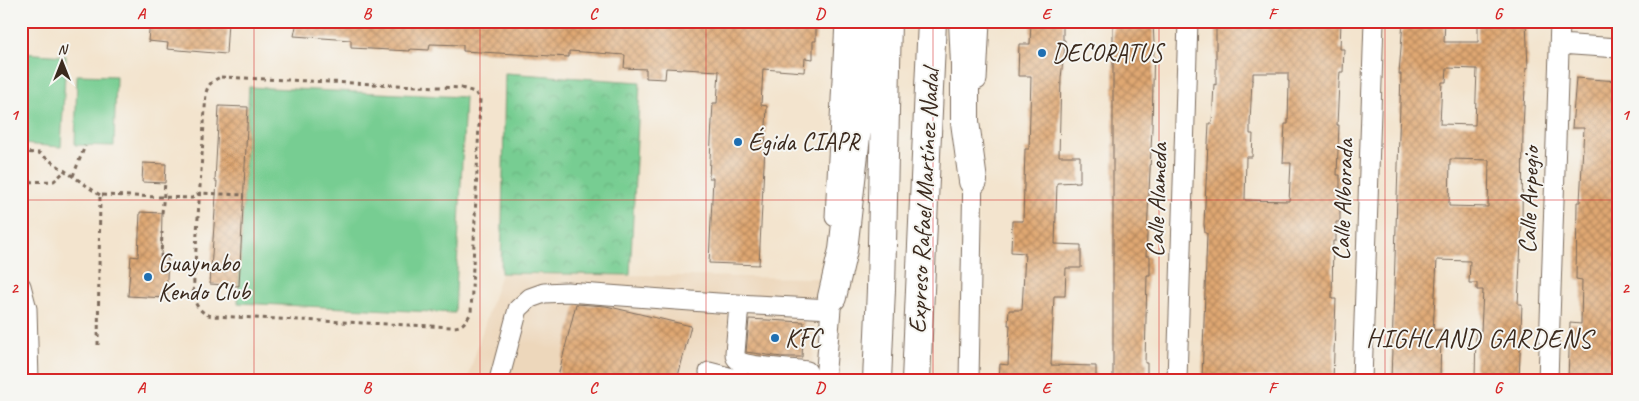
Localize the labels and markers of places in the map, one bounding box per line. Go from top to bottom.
place label: DECORATUS [1052,37,1165,69]
marker: DECORATUS [1036,47,1048,59]
place label: Égida CIAPR [748,126,861,158]
marker: Égida CIAPR [732,136,744,148]
place label: Guaynabo Kendo Club [158,247,252,308]
marker: Guaynabo Kendo Club [142,271,154,283]
place label: KFC [785,322,824,354]
marker: KFC [769,332,781,344]

